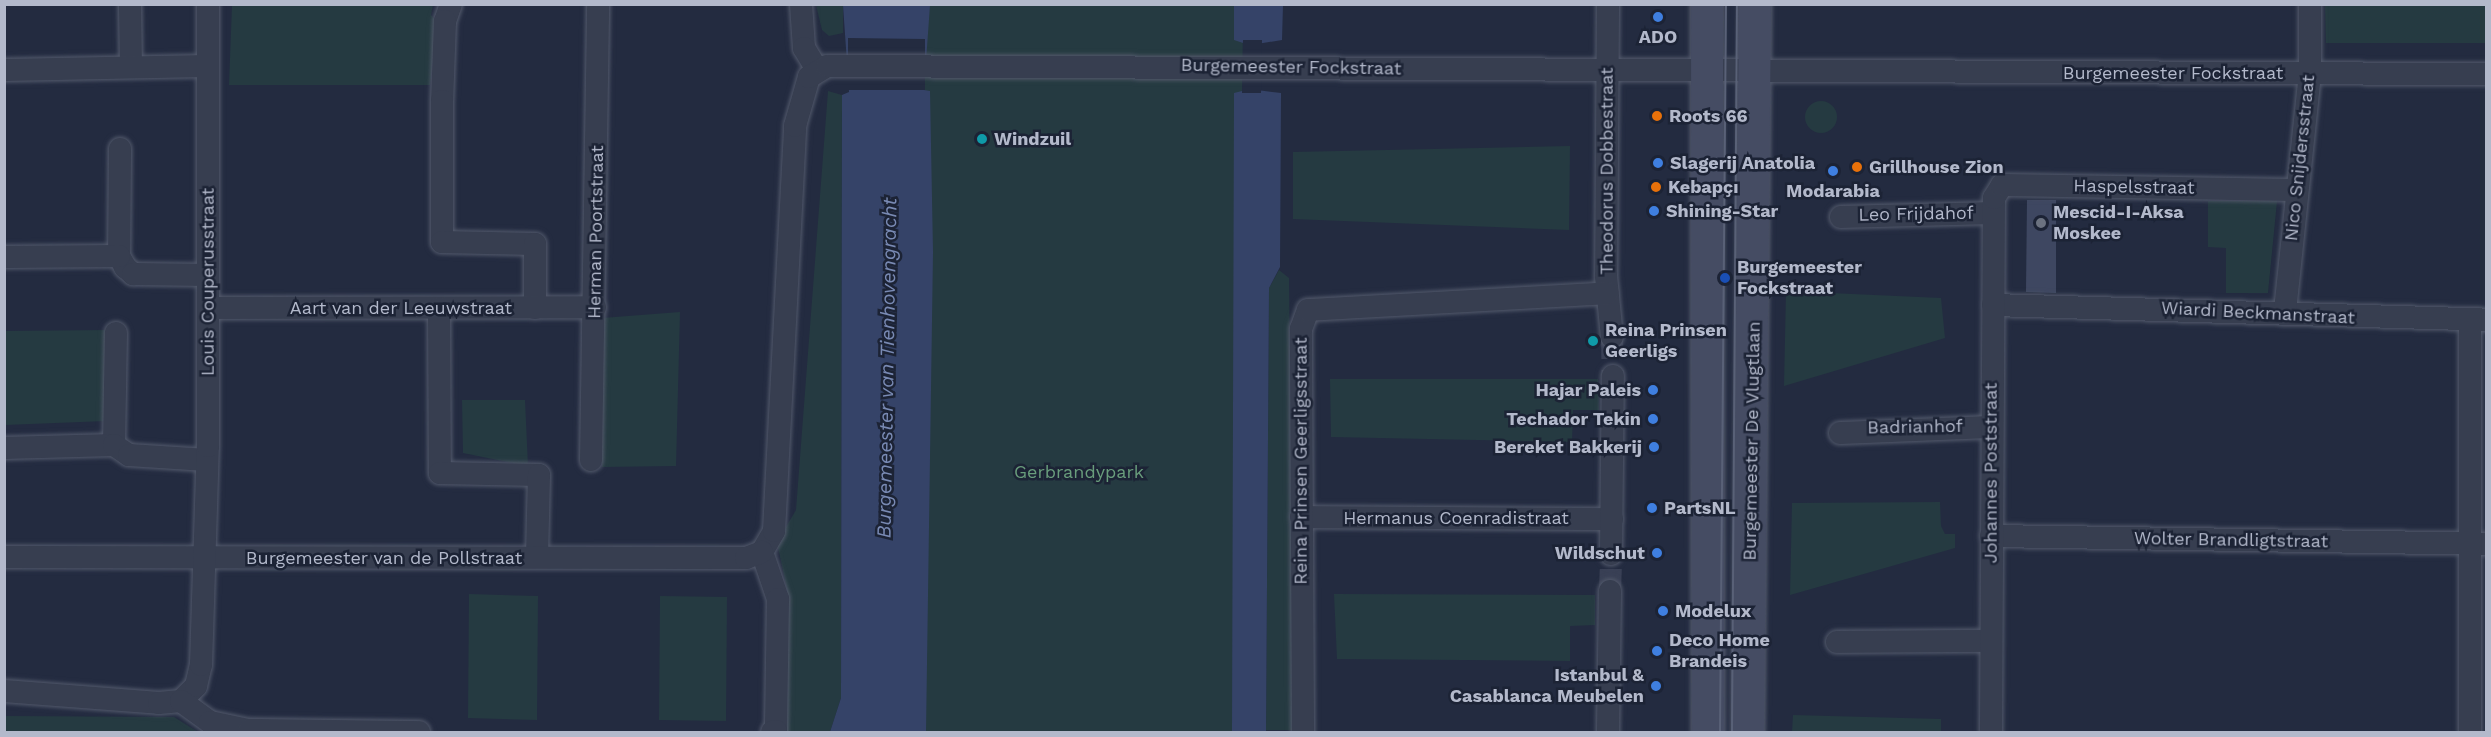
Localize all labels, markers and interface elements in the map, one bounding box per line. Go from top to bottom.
marker: ADO [1651,10,1665,24]
place label: ADO [1639,26,1677,48]
street label: Burgemeester Fockstraat [1180,54,1402,80]
street label: Burgemeester Fockstraat [2062,62,2284,84]
street label: Theodorus Dobbestraat [1596,67,1618,275]
street label: Nico Snijdersstraat [2281,74,2319,242]
place label: Roots 66 [1669,105,1748,127]
marker: Roots 66 [1650,109,1664,123]
place label: Windzuil [994,128,1071,150]
marker: Windzuil [975,132,989,146]
street label: Herman Poortstraat [584,145,608,319]
place label: Slagerij Anatolia [1670,152,1816,174]
marker: Slagerij Anatolia [1651,156,1665,170]
place label: Grillhouse Zion [1869,156,2004,178]
marker: Grillhouse Zion [1850,160,1864,174]
marker: Modarabia [1826,164,1840,178]
street label: Haspelsstraat [2073,175,2195,199]
place label: Kebapçı [1668,176,1739,198]
marker: Kebapçı [1649,180,1663,194]
place label: Modarabia [1786,180,1880,202]
street label: Louis Couperusstraat [197,188,219,376]
water label: Burgemeester van Tienhovengracht [872,197,902,539]
place label: Shining-Star [1666,200,1778,222]
street label: Leo Frijdahof [1858,202,1974,226]
place label: Mescid-I-Aksa Moskee [2053,202,2184,244]
marker: Shining-Star [1647,204,1661,218]
marker: Mescid-I-Aksa Moskee [2034,216,2048,230]
place label: Burgemeester Fockstraat [1737,257,1862,300]
marker: Burgemeester Fockstraat [1718,271,1732,285]
street label: Aart van der Leeuwstraat [289,297,513,319]
street label: Wiardi Beckmanstraat [2161,297,2355,329]
place label: Reina Prinsen Geerligs [1605,320,1727,362]
street label: Burgemeester De Vlugtlaan [1739,321,1765,561]
marker: Reina Prinsen Geerligs [1586,334,1600,348]
street label: Reina Prinsen Geerligsstraat [1290,337,1312,585]
place label: Hajar Paleis [1535,379,1641,401]
marker: Hajar Paleis [1646,383,1660,397]
street label: Johannes Poststraat [1980,383,2002,563]
place label: Techador Tekin [1506,408,1641,430]
marker: Techador Tekin [1646,412,1660,426]
street label: Badrianhof [1867,415,1963,439]
place label: Bereket Bakkerij [1494,436,1642,458]
marker: Bereket Bakkerij [1647,440,1661,454]
park label: Gerbrandypark [1014,461,1144,483]
place label: PartsNL [1664,497,1736,519]
marker: PartsNL [1645,501,1659,515]
street label: Hermanus Coenradistraat [1343,507,1569,529]
street label: Wolter Brandligtstraat [2134,528,2328,552]
place label: Wildschut [1555,542,1645,564]
marker: Wildschut [1650,546,1664,560]
street label: Burgemeester van de Pollstraat [245,547,523,569]
place label: Modelux [1675,600,1751,622]
marker: Modelux [1656,604,1670,618]
place label: Deco Home Brandeis [1669,630,1770,672]
marker: Deco Home Brandeis [1650,644,1664,658]
place label: Istanbul & Casablanca Meubelen [1450,665,1644,708]
marker: Istanbul & Casablanca Meubelen [1649,679,1663,693]

